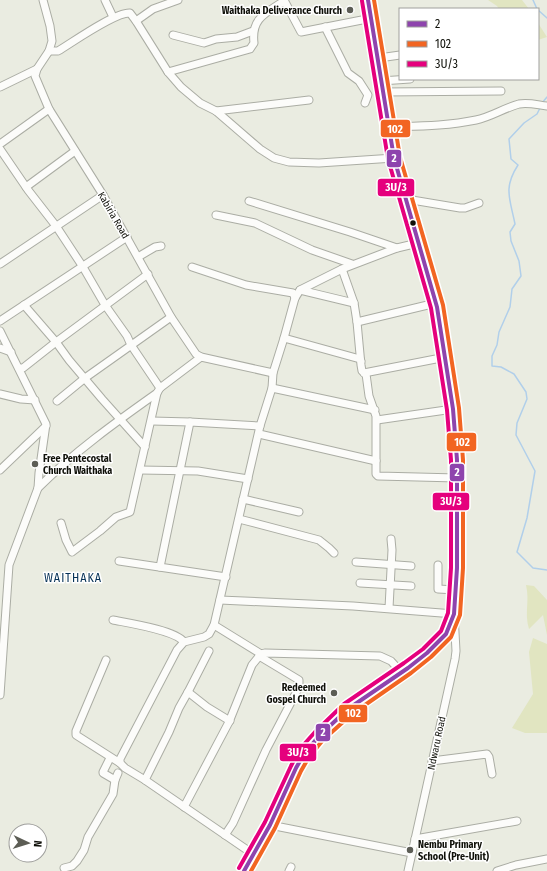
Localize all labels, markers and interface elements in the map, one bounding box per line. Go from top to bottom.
place label: Waithaka Deliverance Church [222,5,342,17]
marker: Waithaka Deliverance Church [345,5,355,15]
legend [399,8,539,80]
text: 2 [435,17,440,31]
text: 102 [435,37,451,51]
text: 3U/3 [435,57,458,71]
line badge: 102 [380,119,411,138]
text: 102 [387,123,403,136]
line badge: 2 [386,149,402,168]
text: 2 [390,152,397,165]
line badge: 3U/3 [377,178,415,197]
text: 3U/3 [384,181,407,194]
street label: Kabiria Road [95,190,131,241]
unlabelled marker [408,218,418,228]
line badge: 102 [446,432,477,452]
text: 102 [454,436,470,449]
place label: Free Pentecostal Church Waithaka [43,453,112,477]
marker: Free Pentecostal Church Waithaka [30,459,40,469]
line badge: 2 [449,463,465,482]
text: 2 [453,466,460,479]
line badge: 3U/3 [432,492,470,511]
text: 3U/3 [439,495,462,508]
district label: WAITHAKA [44,571,102,585]
place label: Redeemed Gospel Church [267,682,326,706]
marker: Redeemed Gospel Church [329,688,339,698]
line badge: 102 [338,704,368,723]
text: 102 [345,707,361,720]
street label: Ndwaru Road [425,715,449,771]
line badge: 2 [315,723,331,742]
text: 2 [319,726,326,739]
line badge: 3U/3 [279,743,317,762]
text: 3U/3 [286,746,309,759]
north arrow [8,823,48,863]
place label: Nembu Primary School (Pre-Unit) [418,839,489,863]
text: N [31,840,44,847]
marker: Nembu Primary School (Pre-Unit) [405,845,415,855]

